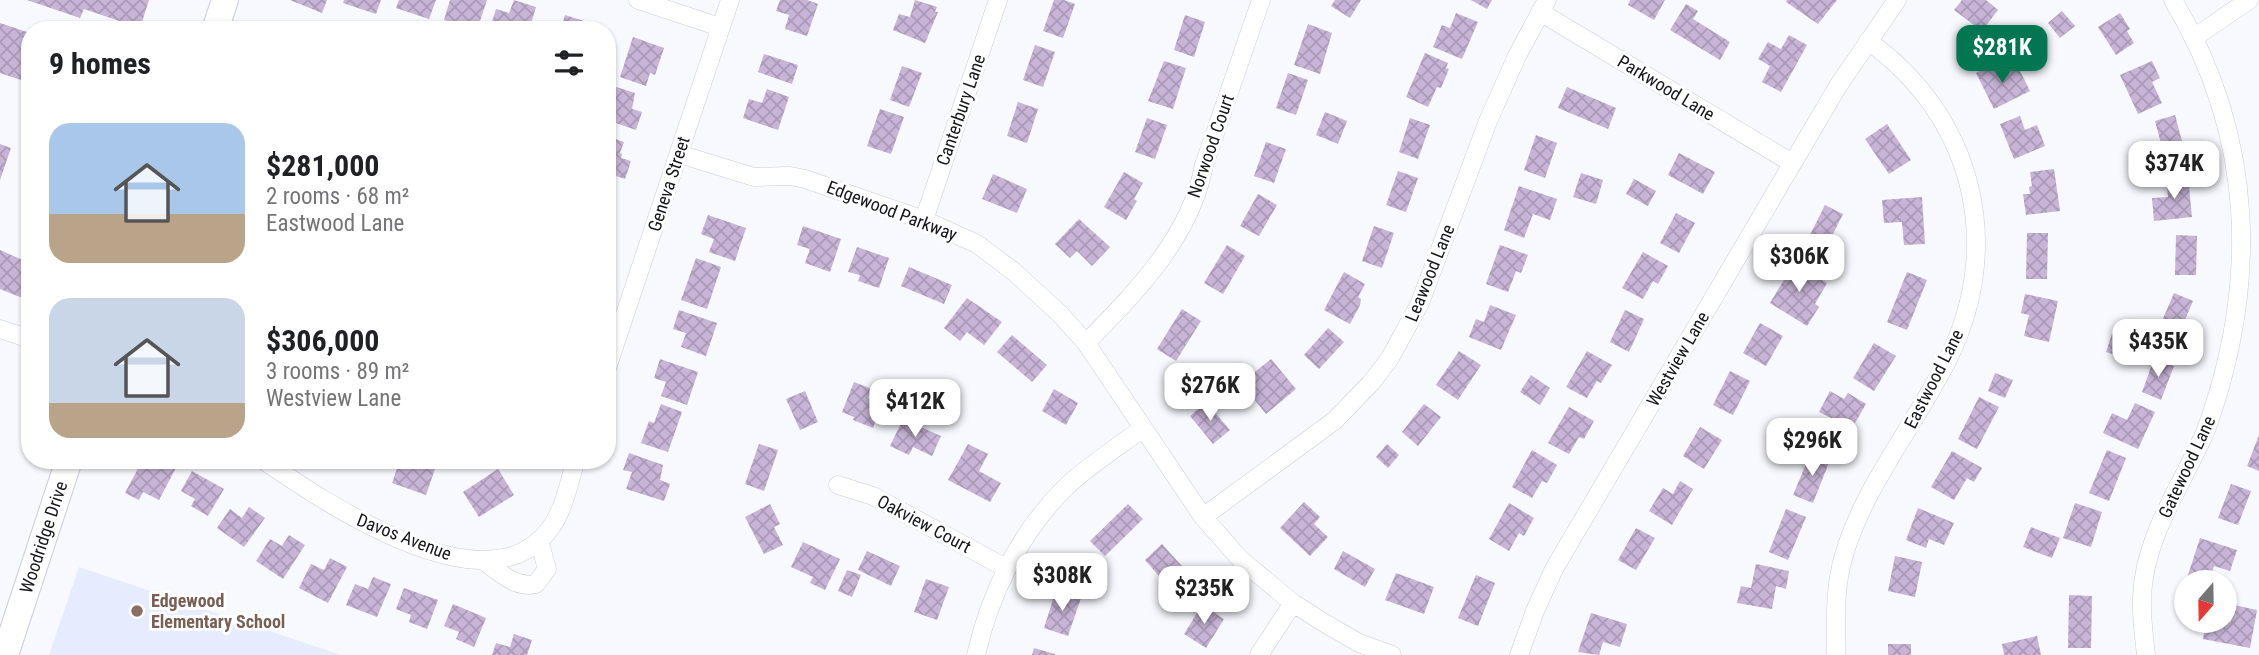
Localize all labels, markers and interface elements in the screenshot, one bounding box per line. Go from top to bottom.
pin: $281K [1953,25,2051,85]
text: $281K [1972,34,2032,61]
icon: filters [550,44,588,82]
text: 9 homes [49,46,151,81]
street label: Parkwood Lane [1614,50,1718,125]
street label: Canterbury Lane [932,52,989,168]
street label: Norwood Court [1183,91,1238,200]
street label: Geneva Street [643,134,694,234]
pin: $374K [2125,142,2223,201]
text: $281,000 [266,148,379,183]
text: $374K [2144,150,2204,177]
icon: home [105,151,189,235]
street label: Edgewood Parkway [824,176,961,245]
text: 2 rooms · 68 m² [266,183,409,210]
text: Eastwood Lane [266,210,404,237]
street label: Leawood Lane [1401,221,1459,324]
pin: $306K [1750,234,1848,294]
text: $306K [1769,243,1829,270]
street label: Westview Lane [1642,308,1713,410]
pin: $435K [2109,320,2207,379]
text: $306,000 [266,323,379,358]
icon: home [105,326,189,410]
street label: Eastwood Lane [1900,326,1967,432]
text: $435K [2128,328,2188,355]
text: 3 rooms · 89 m² [266,358,409,385]
pin: $276K [1161,364,1259,423]
text: $276K [1180,372,1240,399]
pin: $412K [866,380,964,439]
text: Westview Lane [266,385,401,412]
text: $412K [885,388,945,415]
street label: Gatewood Lane [2154,412,2219,521]
pin: $296K [1763,419,1861,478]
text: $296K [1782,427,1842,454]
street label: Woodridge Drive [15,478,71,596]
street label: Oakview Court [874,490,975,557]
street label: Davos Avenue [354,509,454,564]
pin: $308K [1013,554,1111,613]
text: $308K [1032,562,1092,589]
pin: $235K [1155,566,1253,626]
north arrow [2174,570,2236,634]
map controls [2174,570,2237,633]
text: $235K [1174,575,1234,602]
place label: Edgewood Elementary School [151,590,285,632]
marker: Edgewood Elementary School [129,603,145,619]

